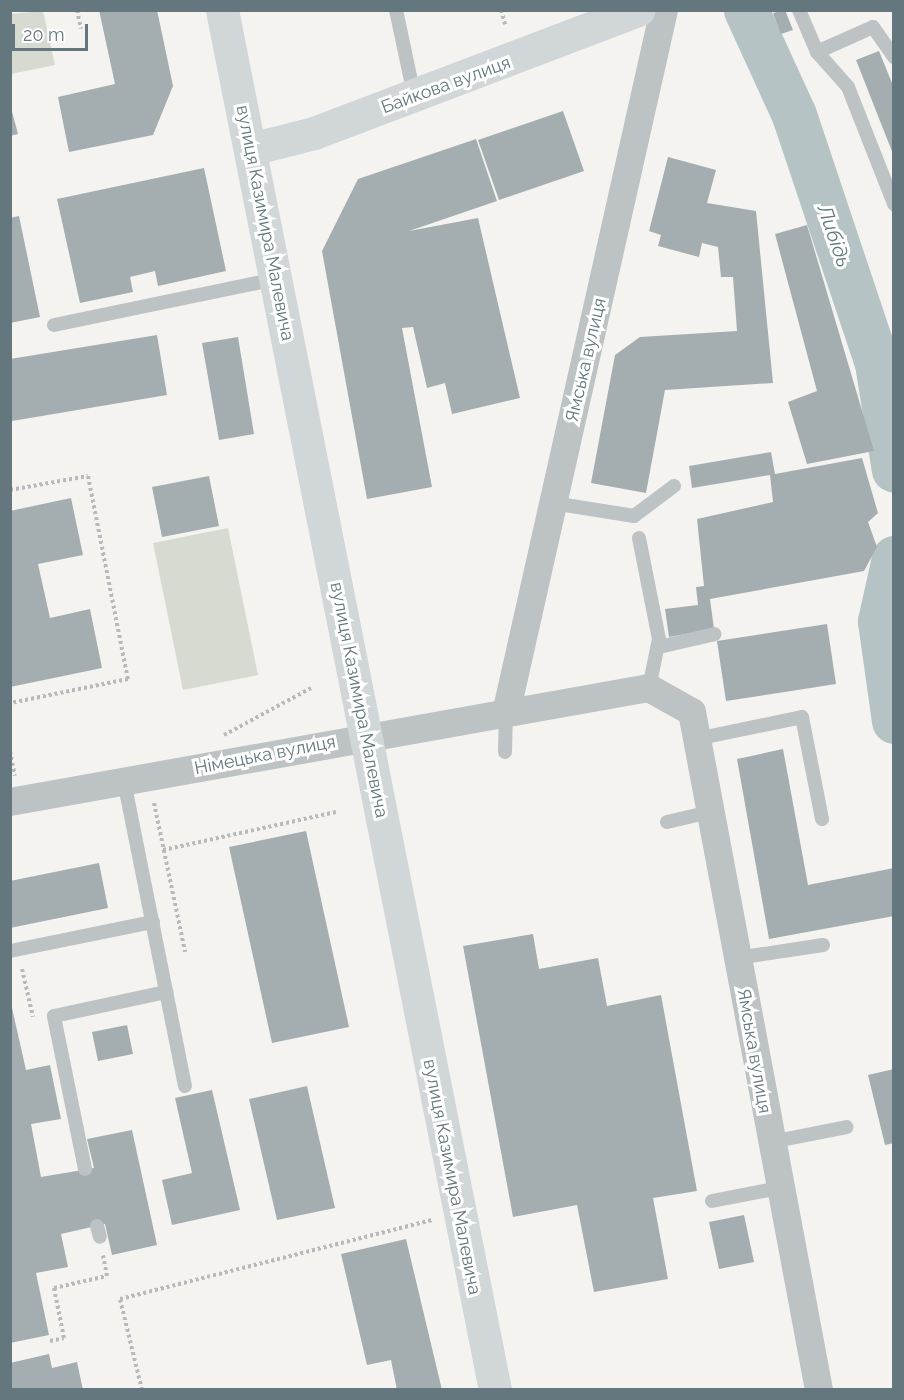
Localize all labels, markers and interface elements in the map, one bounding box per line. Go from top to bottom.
scale bar [15,12,92,50]
text: 20 m [23,24,65,45]
street label: Байкова вулиця [378,52,514,118]
street label: вулиця Казимира Малевича [232,103,298,343]
water label: Либідь [812,202,856,270]
street label: Ямська вулиця [561,296,611,424]
street label: вулиця Казимира Малевича [326,580,392,820]
street label: Німецька вулиця [193,731,337,779]
street label: Ямська вулиця [732,987,776,1115]
street label: вулиця Казимира Малевича [419,1057,485,1297]

